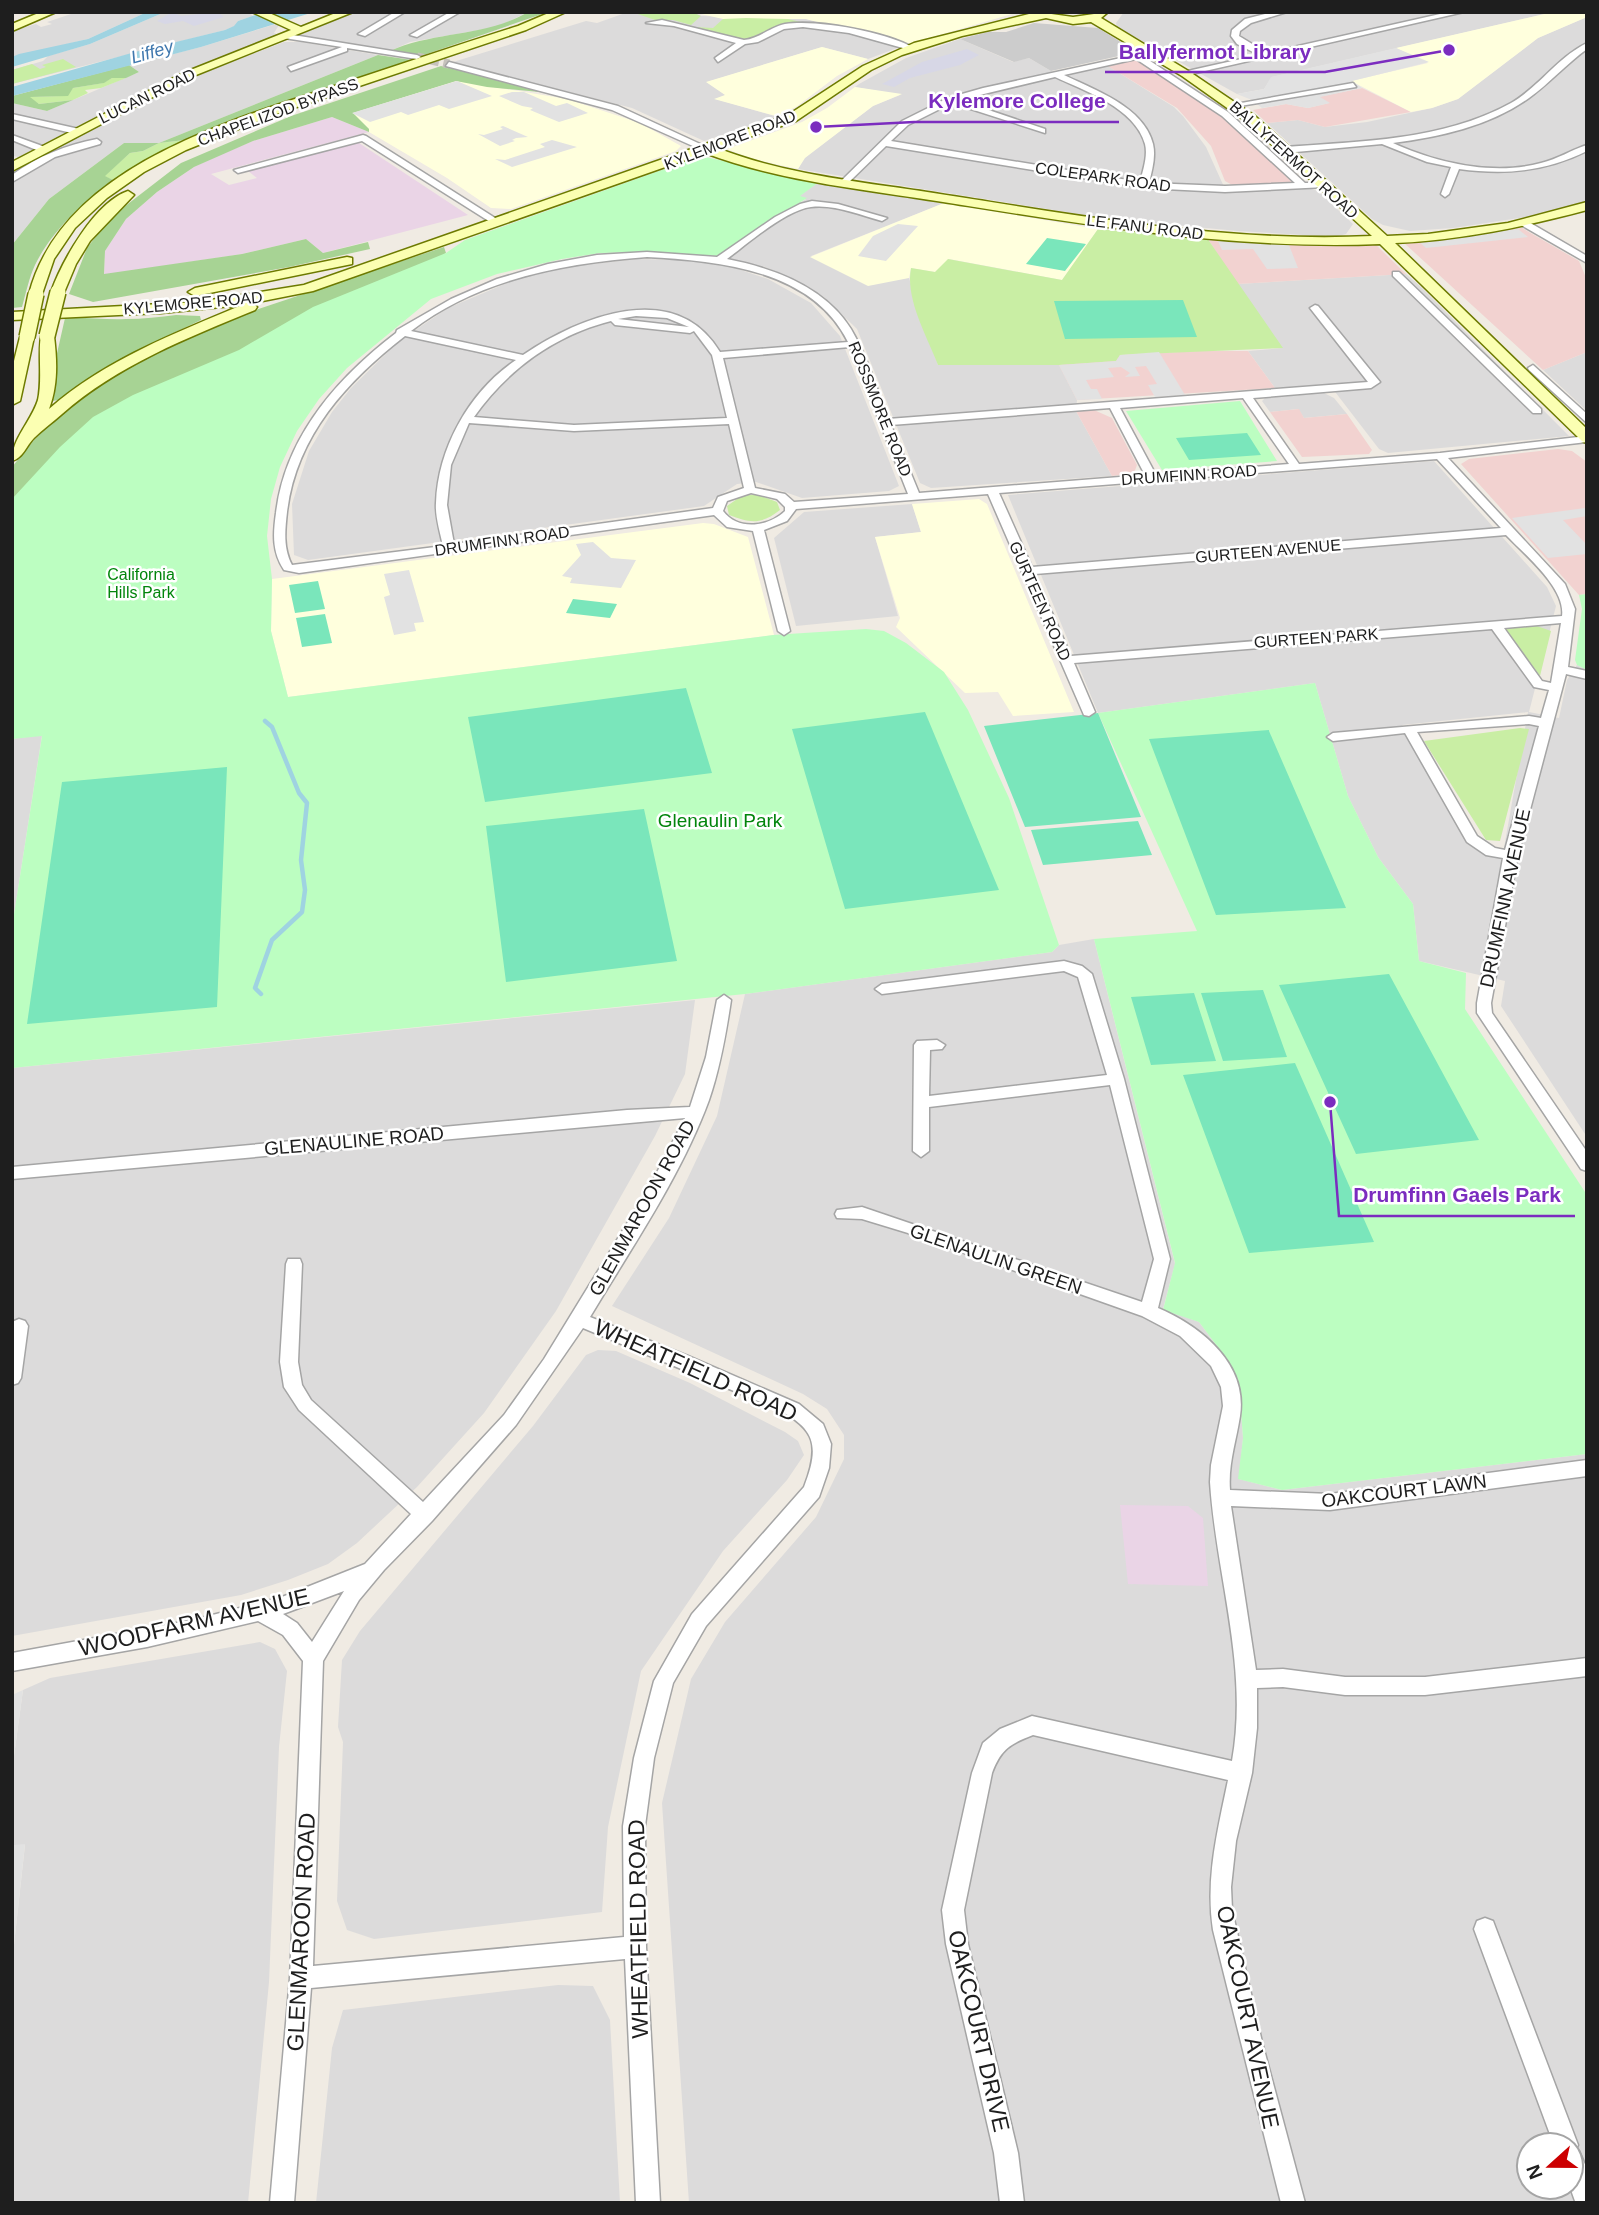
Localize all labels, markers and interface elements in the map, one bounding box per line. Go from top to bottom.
callout: Ballyfermot Library [1105,30,1325,72]
water label: Liffey [129,36,176,68]
text: Ballyfermot Library [1119,40,1312,63]
street label: LUCAN ROAD [96,65,198,127]
street label: CHAPELIZOD BYPASS [195,75,361,149]
callout: Kylemore College [914,80,1119,122]
text: Kylemore College [928,89,1106,112]
street label: BALLYFERMOT ROAD [1226,98,1362,222]
street label: KYLEMORE ROAD [662,107,798,173]
street label: COLEPARK ROAD [1034,159,1172,195]
street label: LE FANU ROAD [1086,211,1204,243]
street label: KYLEMORE ROAD [123,288,263,318]
street label: ROSSMORE ROAD [845,339,915,479]
street label: DRUMFINN ROAD [1121,462,1257,488]
street label: DRUMFINN ROAD [433,523,571,559]
street label: GURTEEN AVENUE [1194,536,1342,566]
street label: GURTEEN ROAD [1006,539,1074,663]
park label: California Hills Park [107,566,176,601]
street label: GURTEEN PARK [1253,625,1379,651]
street label: DRUMFINN AVENUE [1476,807,1534,989]
park label: Glenaulin Park [658,810,783,831]
street label: GLENMAROON ROAD [585,1117,699,1299]
street label: GLENAULINE ROAD [263,1123,445,1159]
callout: Drumfinn Gaels Park [1339,1174,1575,1216]
text: Drumfinn Gaels Park [1353,1183,1561,1206]
street label: GLENAULIN GREEN [907,1220,1085,1298]
street label: WHEATFIELD ROAD [591,1314,801,1426]
street label: OAKCOURT LAWN [1320,1470,1488,1512]
street label: WOODFARM AVENUE [76,1583,312,1661]
street label: GLENMAROON ROAD [282,1812,320,2052]
street label: WHEATFIELD ROAD [623,1819,653,2039]
street label: OAKCOURT AVENUE [1212,1903,1284,2131]
street label: OAKCOURT DRIVE [943,1928,1015,2134]
north arrow [1515,2131,1585,2201]
text: N [1522,2162,1547,2182]

